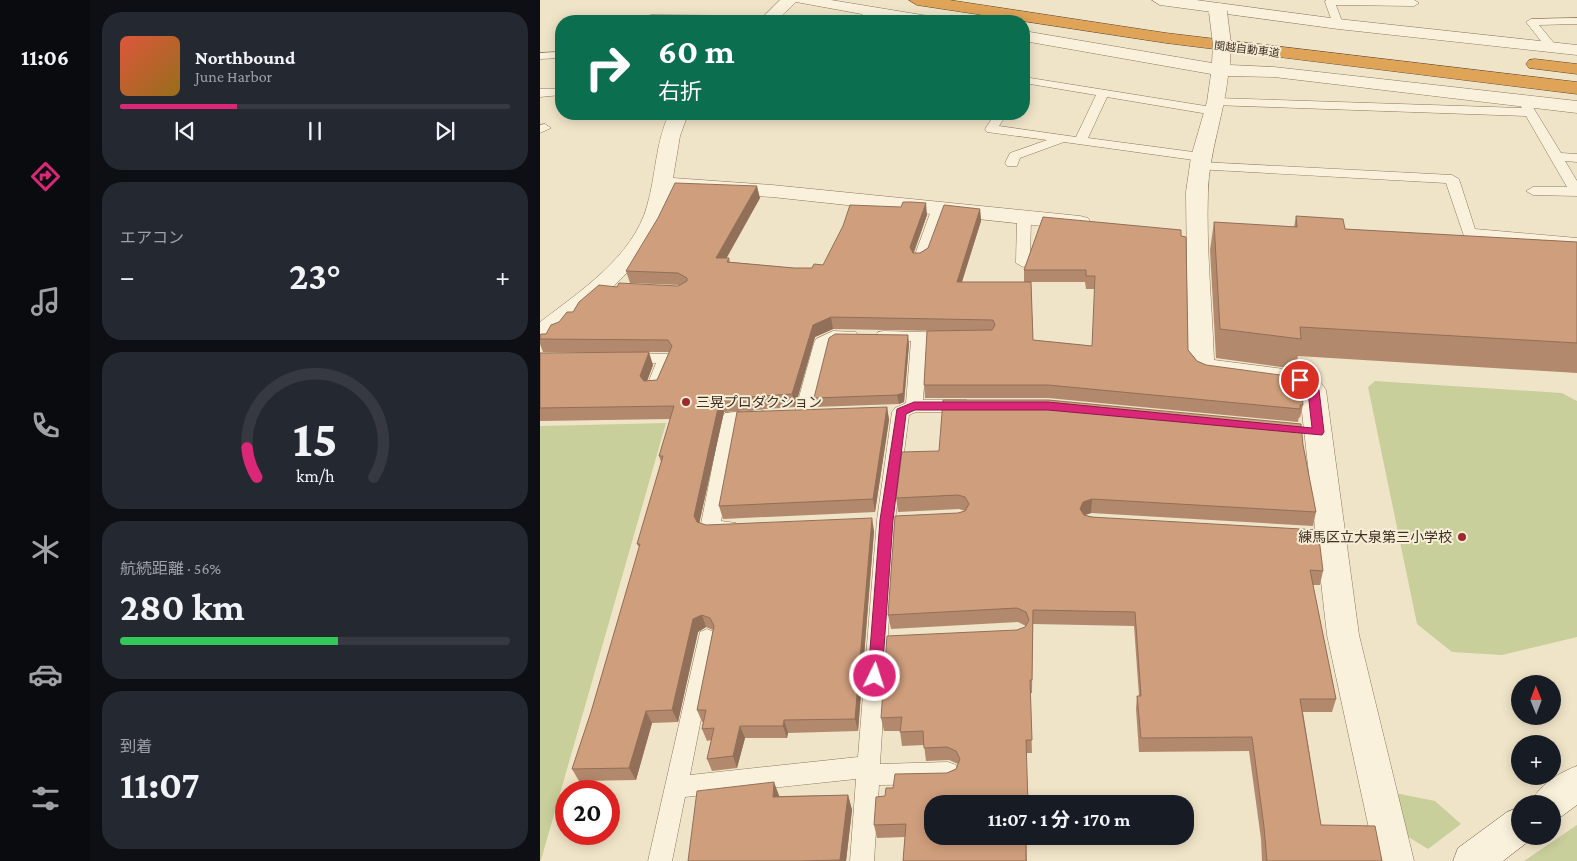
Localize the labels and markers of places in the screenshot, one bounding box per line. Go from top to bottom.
pin [1279,359,1321,401]
place label: 三晃プロダクション [696,394,822,410]
marker: 三晃プロダクション [680,396,692,408]
place label: 練馬区立大泉第三小学校 [1298,529,1452,545]
marker: 練馬区立大泉第三小学校 [1456,531,1468,543]

